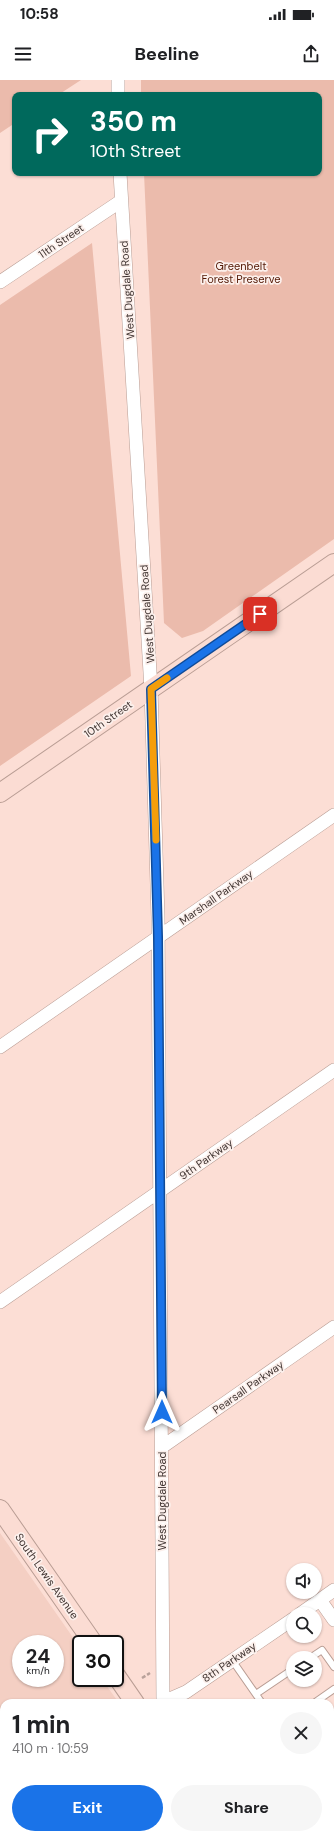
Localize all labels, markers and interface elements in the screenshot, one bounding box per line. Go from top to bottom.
text: 10:58 [20,4,59,24]
text: Beeline [135,42,199,66]
icon: menu [12,43,34,65]
icon: share [300,43,322,65]
text: 350 m [90,103,177,140]
icon: right [24,108,76,160]
text: 10th Street [90,139,181,163]
street label: 11th Street [36,221,86,261]
street label: West Dugdale Road [117,240,137,340]
park label: Greenbelt Forest Preserve [202,259,280,286]
street label: West Dugdale Road [137,564,157,664]
pin [243,597,277,631]
icon: arrive [249,603,271,625]
street label: 10th Street [81,697,135,741]
street label: Marshall Parkway [176,866,256,928]
street label: 9th Parkway [176,1135,236,1183]
street label: Pearsall Parkway [210,1357,286,1417]
position arrow [141,1391,183,1433]
street label: West Dugdale Road [155,1452,169,1550]
street label: South Lewis Avenue [12,1531,82,1621]
map controls [286,1563,322,1687]
button: sound [286,1563,322,1599]
button: search [286,1607,322,1643]
speed limit sign: 30 [72,1635,124,1687]
street label: 8th Parkway [199,1639,259,1685]
text: 24 [26,1643,50,1669]
button: layers [286,1651,322,1687]
text: km/h [26,1664,50,1677]
text: 1 min [12,1709,70,1740]
button: close [280,1712,322,1754]
text: 410 m · 10:59 [12,1740,89,1757]
button: Exit [12,1785,163,1831]
button: Share [171,1785,322,1831]

